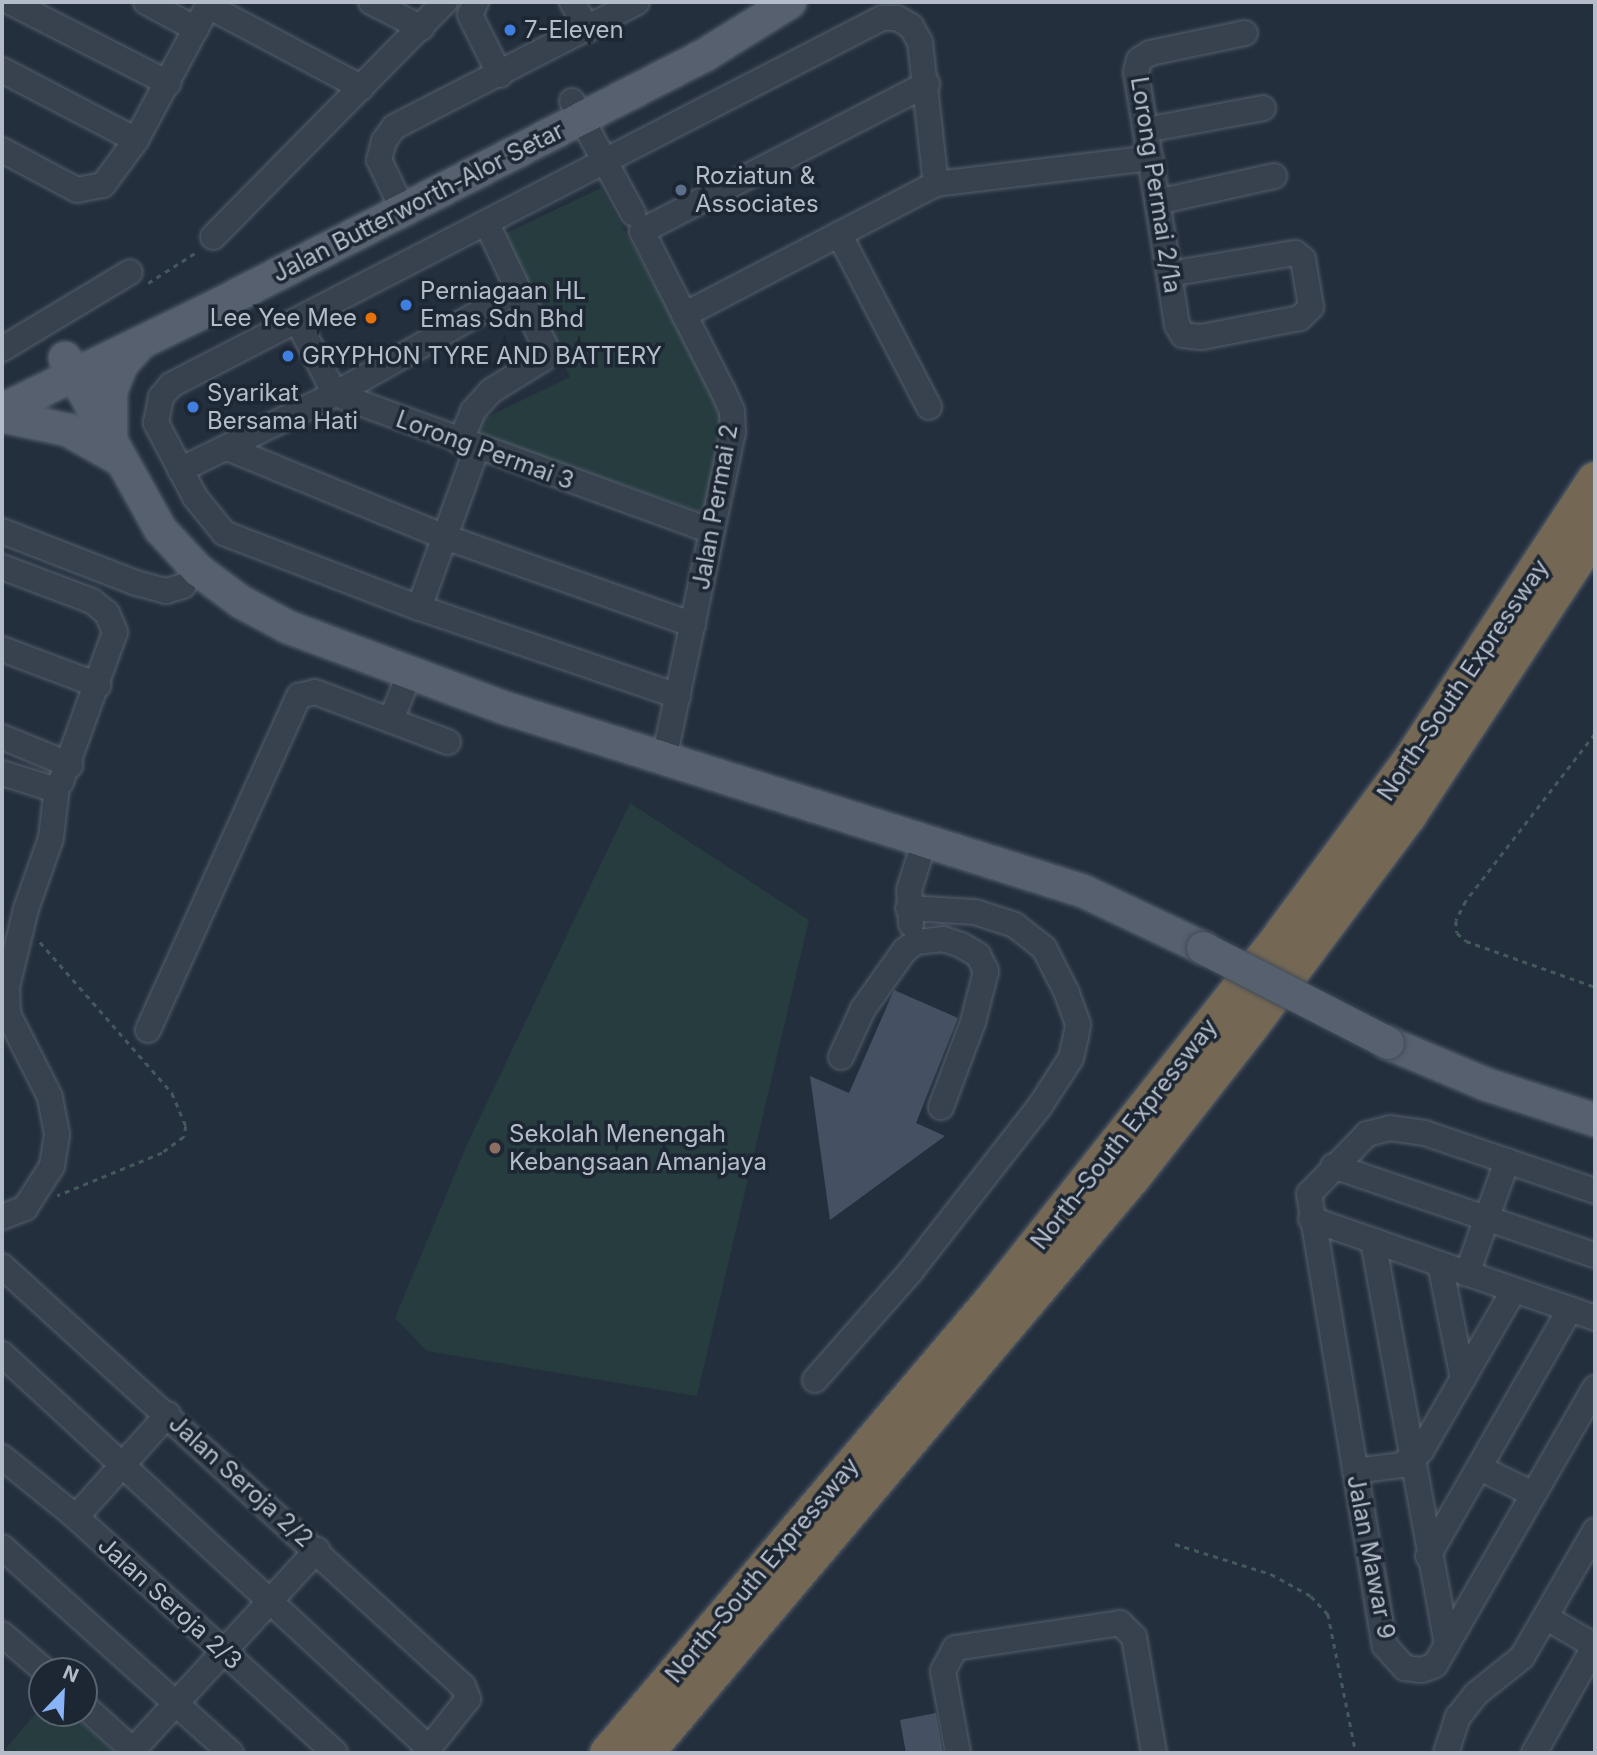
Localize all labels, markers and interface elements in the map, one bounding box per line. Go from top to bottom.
place label: 7-Eleven [524,16,624,44]
marker: 7-Eleven [502,22,518,38]
street label: Lorong Permai 2/1a [1125,75,1187,295]
street label: Jalan Butterworth-Alor Setar [268,116,568,288]
place label: Roziatun & Associates [695,162,819,218]
marker: Roziatun & Associates [673,182,689,198]
place label: Perniagaan HL Emas Sdn Bhd [420,277,586,333]
marker: Perniagaan HL Emas Sdn Bhd [398,297,414,313]
place label: Lee Yee Mee [210,304,357,332]
marker: Lee Yee Mee [363,310,379,326]
place label: GRYPHON TYRE AND BATTERY [302,342,662,370]
marker: GRYPHON TYRE AND BATTERY [280,348,296,364]
place label: Syarikat Bersama Hati [207,379,358,435]
marker: Syarikat Bersama Hati [185,399,201,415]
street label: Lorong Permai 3 [392,404,578,496]
street label: Jalan Permai 2 [686,422,744,592]
street label: North–South Expressway [1371,554,1555,806]
street label: North–South Expressway [1025,1013,1223,1255]
place label: Sekolah Menengah Kebangsaan Amanjaya [509,1120,767,1176]
marker: Sekolah Menengah Kebangsaan Amanjaya [487,1140,503,1156]
street label: Jalan Seroja 2/2 [163,1409,319,1553]
street label: North–South Expressway [659,1452,865,1688]
street label: Jalan Mawar 9 [1341,1473,1401,1641]
street label: Jalan Seroja 2/3 [92,1531,248,1675]
north arrow [28,1657,98,1727]
text: N [59,1661,82,1687]

